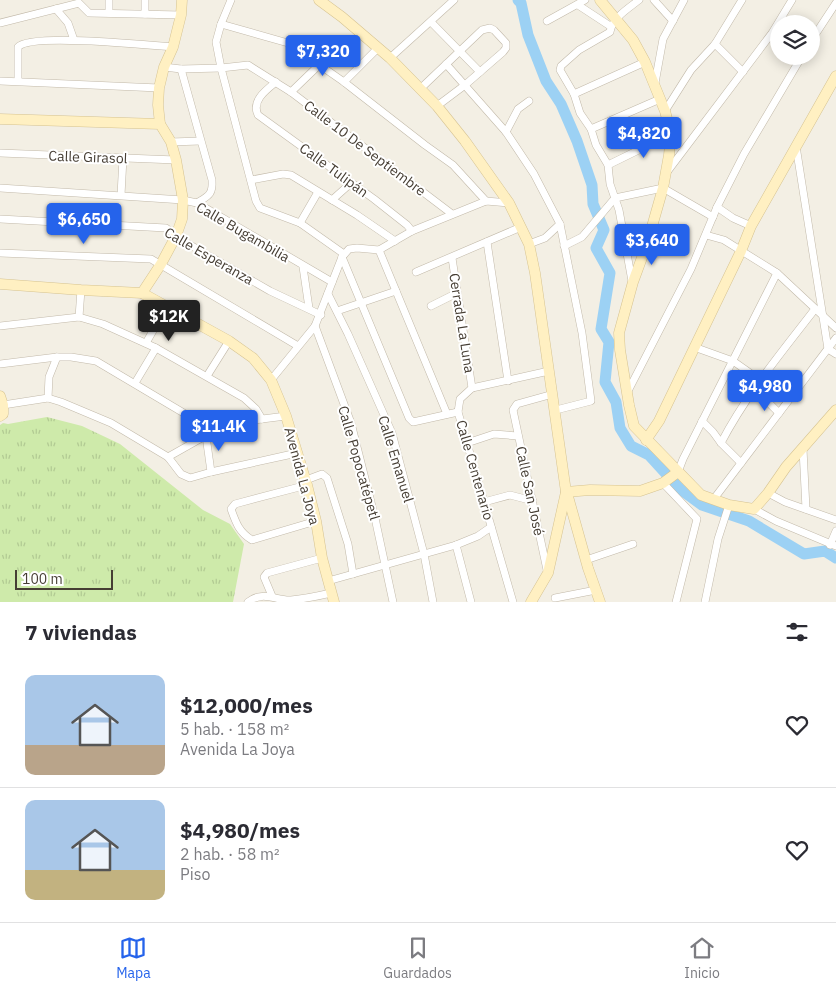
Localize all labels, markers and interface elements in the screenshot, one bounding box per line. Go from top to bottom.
map controls [770,15,820,65]
button: layers [770,15,820,65]
pin: $7,320 [282,34,364,77]
text: $7,320 [297,41,349,61]
street label: Calle 10 De Septiembre [300,96,430,200]
pin: $4,820 [603,116,685,159]
text: $4,820 [618,123,670,143]
street label: Calle Tulipán [296,139,372,201]
street label: Calle Girasol [48,147,128,167]
street label: Calle Bugambilia [193,198,294,266]
pin: $6,650 [43,202,125,245]
text: $6,650 [58,209,110,229]
street label: Calle Esperanza [161,223,257,289]
pin: $3,640 [611,224,693,266]
text: $3,640 [626,230,678,250]
street label: Cerrada La Luna [445,272,479,375]
pin: $12K [139,300,199,342]
text: $12K [149,306,189,326]
pin: $4,980 [724,370,806,412]
text: $4,980 [739,376,791,396]
street label: Calle Popocatépetl [334,404,384,523]
pin: $11.4K [178,410,260,452]
street label: Calle Emanuel [374,413,418,505]
text: $11.4K [192,416,246,436]
street label: Calle Centenario [452,418,498,522]
street label: Avenida La Joya [280,425,324,527]
street label: Calle San José [512,445,548,538]
scale bar [15,567,112,590]
text: 100 m [22,570,63,588]
text: 7 viviendas [25,618,137,646]
icon: filters [783,618,811,646]
text: $12,000/mes [180,691,313,719]
icon: home [65,695,125,755]
icon: heart [783,711,811,739]
text: 5 hab. · 158 m² [180,719,289,739]
text: Avenida La Joya [180,739,295,759]
text: $4,980/mes [180,816,300,844]
icon: home [65,820,125,880]
icon: heart [783,836,811,864]
text: 2 hab. · 58 m² [180,844,280,864]
text: Piso [180,864,210,884]
tab: Mapa [116,934,151,982]
tab: Guardados [383,934,452,982]
tab: Inicio [684,934,720,982]

